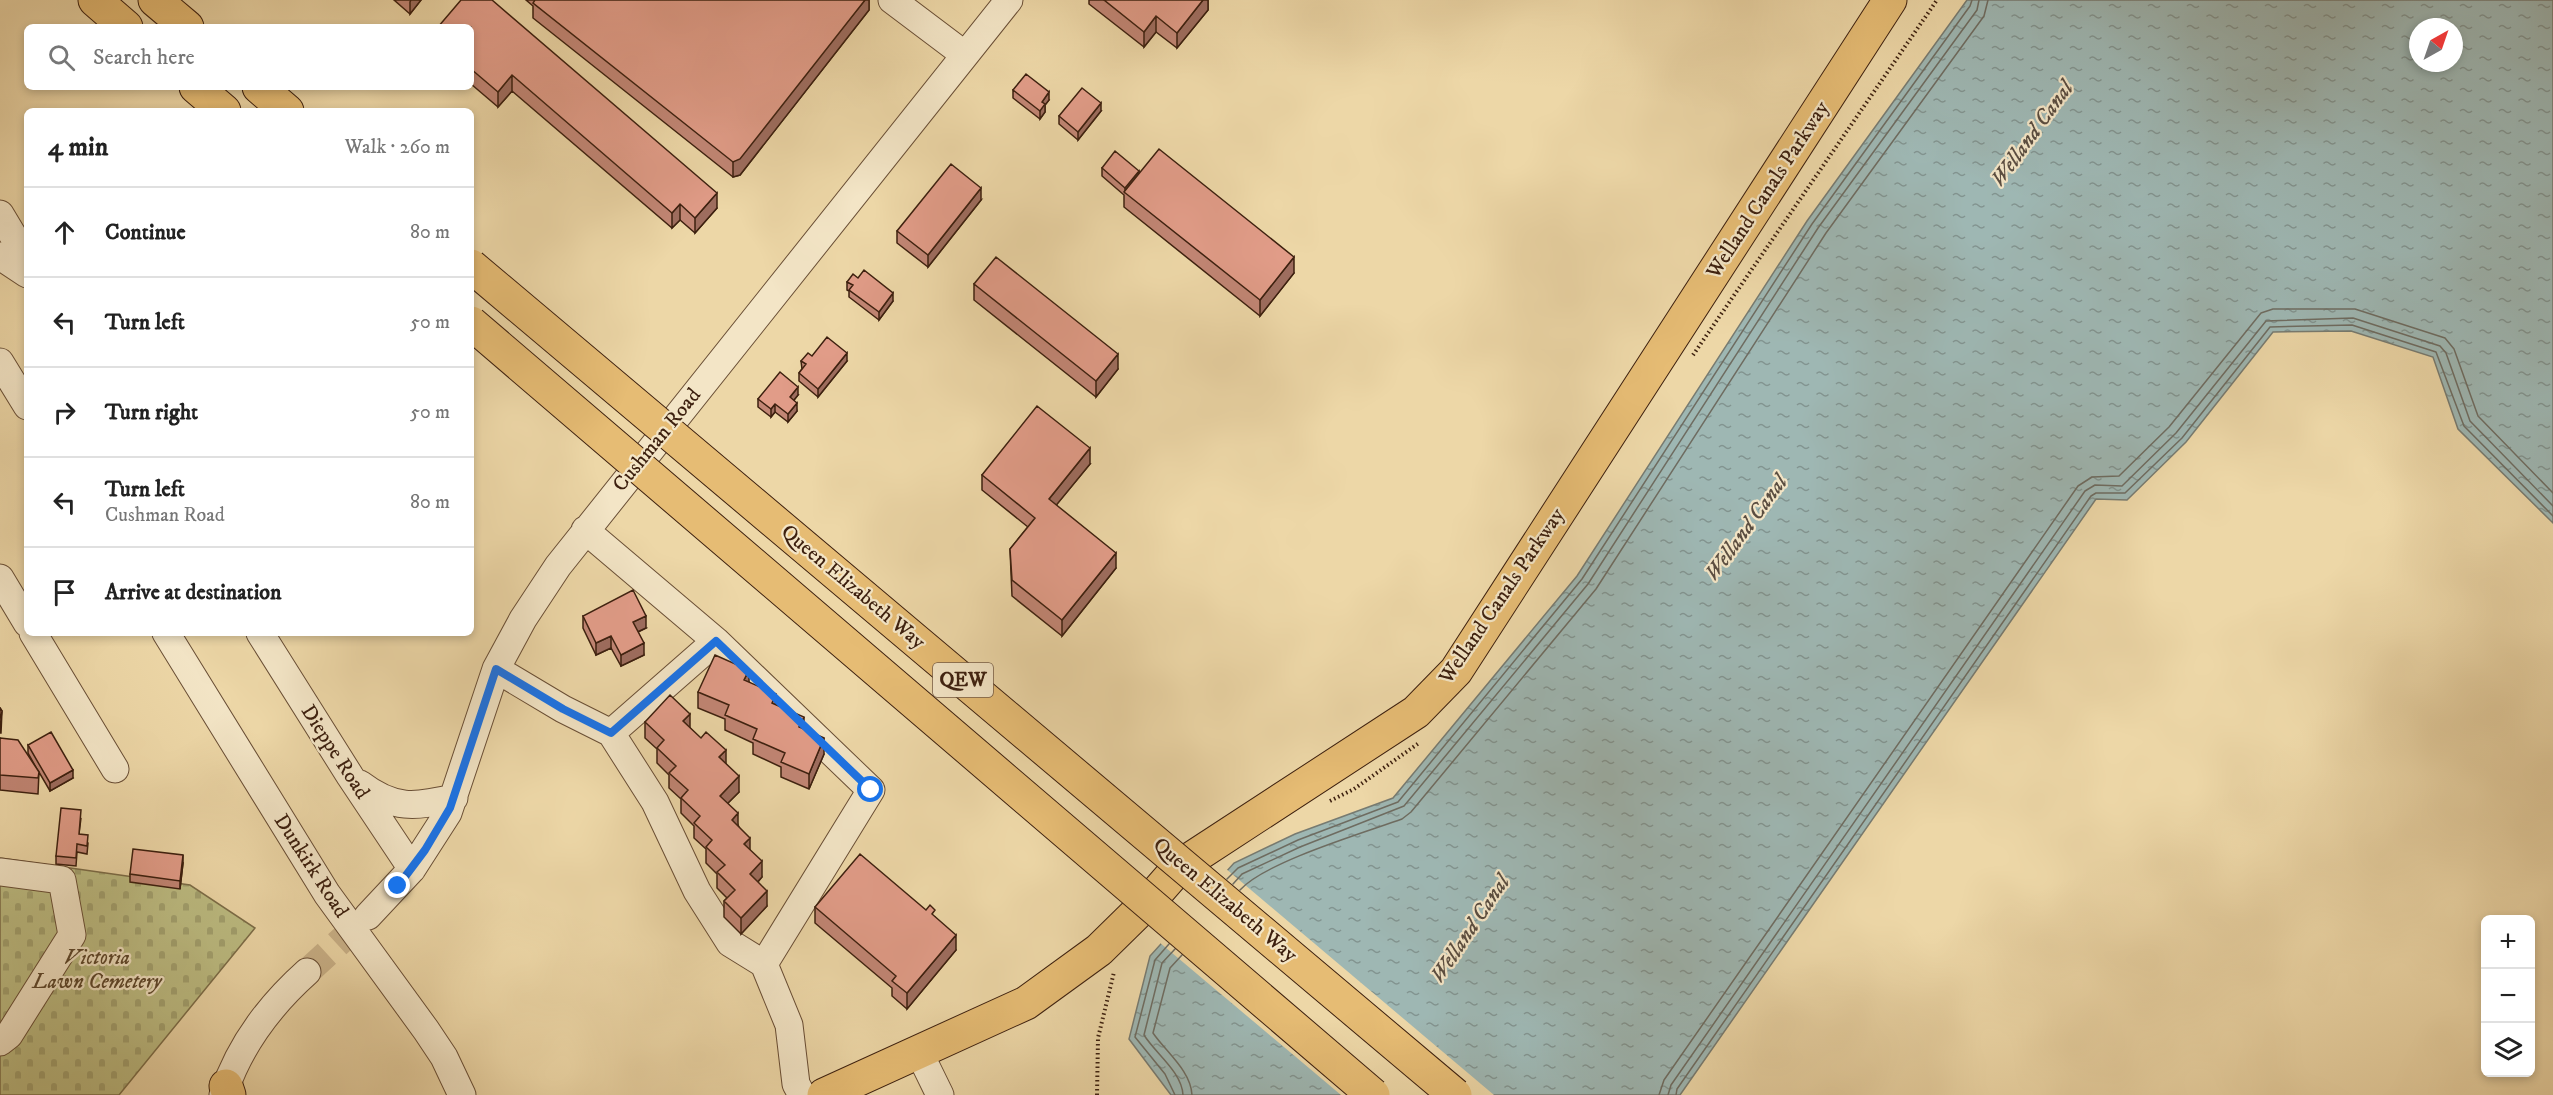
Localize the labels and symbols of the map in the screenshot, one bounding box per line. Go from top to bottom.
north arrow [2409,18,2463,72]
water label: Welland Canal [1985,74,2081,192]
street label: Welland Canals Parkway [1700,96,1836,284]
street label: Cushman Road [607,383,707,497]
water label: Welland Canal [1699,468,1795,586]
street label: Welland Canals Parkway [1433,502,1571,690]
street label: Queen Elizabeth Way [775,519,931,656]
road number: QEW [933,663,993,697]
street label: Dieppe Road [295,700,375,805]
route start [857,776,883,802]
street label: Dunkirk Road [268,809,355,923]
street label: Queen Elizabeth Way [1147,832,1303,969]
water label: Welland Canal [1424,868,1517,988]
route end [384,872,410,898]
park label: Victoria Lawn Cemetery [32,945,163,995]

